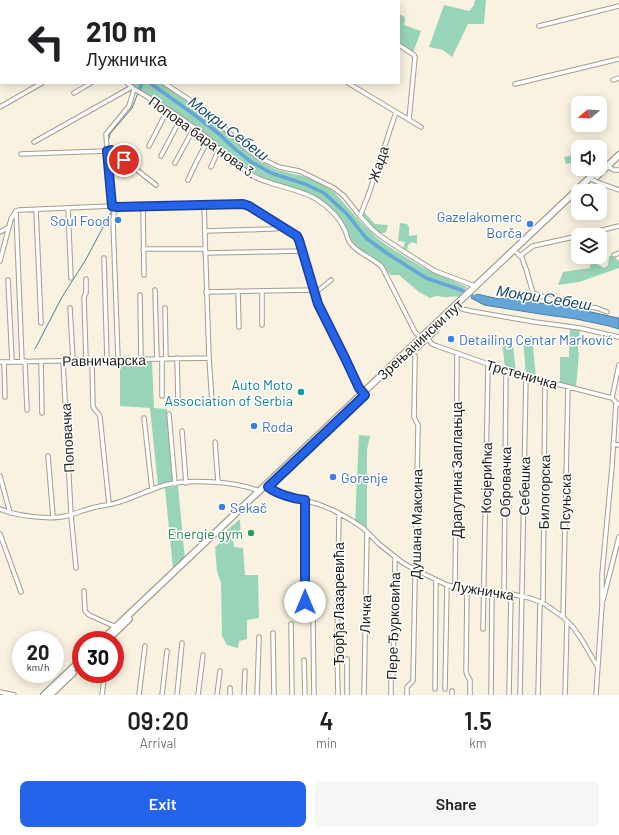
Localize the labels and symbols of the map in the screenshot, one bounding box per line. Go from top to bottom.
street label: Попова бара нова 3. [146,92,260,182]
water label: Мокри Себеш [185,92,273,164]
north arrow [571,96,607,132]
pin [107,143,141,177]
street label: Жада [364,144,392,184]
place label: Gazelakomerc Borča [437,208,522,241]
place label: Soul Food [50,212,110,229]
marker: Soul Food [113,215,123,225]
marker: Gazelakomerc Borča [525,219,535,229]
water label: Мокри Себеш [495,281,593,313]
street label: Зрењанински пут [374,294,467,383]
place label: Detailing Centar Marković [459,331,613,348]
marker: Detailing Centar Marković [446,334,456,344]
street label: Равничарска [62,351,146,369]
street label: Трстеничка [484,356,560,392]
place label: Auto Moto Association of Serbia [165,376,293,409]
marker: Auto Moto Association of Serbia [296,387,306,397]
street label: Драгутина Заплањца [448,401,465,538]
street label: Поповачка [57,403,77,473]
place label: Roda [262,418,293,435]
marker: Roda [249,421,259,431]
street label: Косјерићка [477,442,495,514]
street label: Обровачка [496,446,514,518]
street label: Билогорска [535,454,553,530]
street label: Себешка [515,456,533,516]
street label: Душана Максина [407,468,425,579]
place label: Gorenje [341,469,388,486]
marker: Gorenje [328,472,338,482]
street label: Псуњска [556,473,574,530]
place label: Sekač [230,499,267,516]
marker: Sekač [217,502,227,512]
place label: Energie gym [168,525,243,542]
marker: Energie gym [246,528,256,538]
street label: Ђорђа Лазаревића [330,542,347,666]
street label: Пере Ђурковића [383,572,403,680]
street label: Лужничка [451,577,516,603]
position arrow [284,581,326,623]
street label: Личка [356,594,374,634]
speed limit sign: 30 [72,631,124,683]

